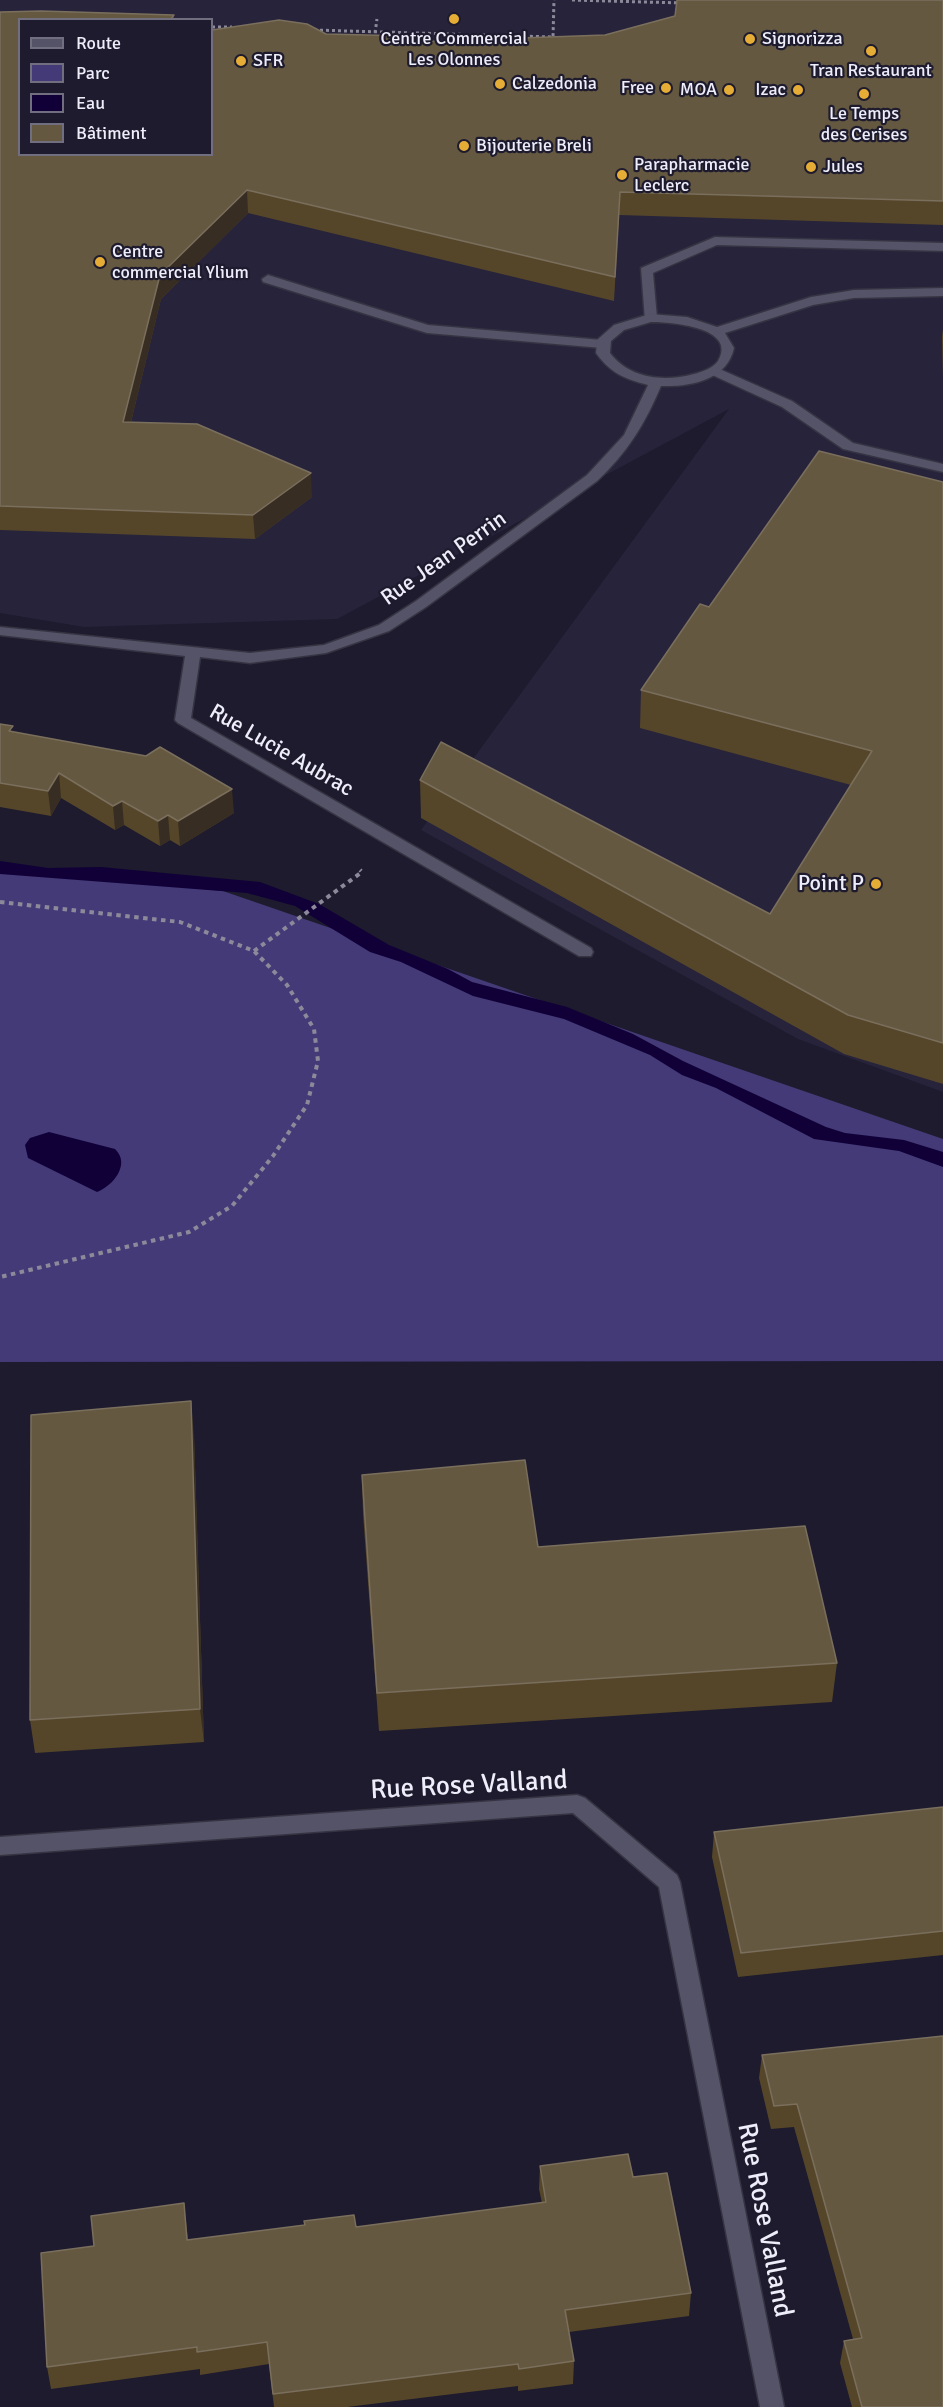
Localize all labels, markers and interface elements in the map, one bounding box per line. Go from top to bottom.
marker: Centre Commercial Les Olonnes [447,12,461,26]
legend [18,18,213,156]
place label: Centre Commercial Les Olonnes [380,28,528,70]
place label: Signorizza [762,28,843,50]
text: Route [76,32,121,54]
marker: Signorizza [743,32,757,46]
marker: Tran Restaurant [864,44,878,58]
place label: SFR [253,50,283,72]
marker: SFR [234,54,248,68]
place label: Tran Restaurant [810,60,932,82]
text: Parc [76,62,110,84]
place label: Calzedonia [512,73,597,95]
marker: Calzedonia [493,77,507,91]
place label: Free [621,77,654,99]
place label: MOA [680,79,717,101]
place label: Izac [755,79,786,101]
marker: Free [659,81,673,95]
marker: MOA [722,83,736,97]
marker: Izac [791,83,805,97]
marker: Le Temps des Cerises [857,87,871,101]
text: Eau [76,92,105,114]
place label: Le Temps des Cerises [821,103,907,146]
text: Bâtiment [76,122,147,144]
place label: Bijouterie Breli [476,135,592,157]
marker: Bijouterie Breli [457,139,471,153]
place label: Parapharmacie Leclerc [634,154,750,196]
place label: Jules [823,156,863,178]
marker: Jules [804,160,818,174]
marker: Parapharmacie Leclerc [615,168,629,182]
place label: Centre commercial Ylium [112,241,249,284]
marker: Centre commercial Ylium [93,255,107,269]
street label: Rue Jean Perrin [376,506,512,612]
street label: Rue Lucie Aubrac [204,699,358,803]
place label: Point P [798,871,864,897]
marker: Point P [869,877,883,891]
street label: Rue Rose Valland [370,1765,568,1807]
street label: Rue Rose Valland [729,2120,799,2320]

